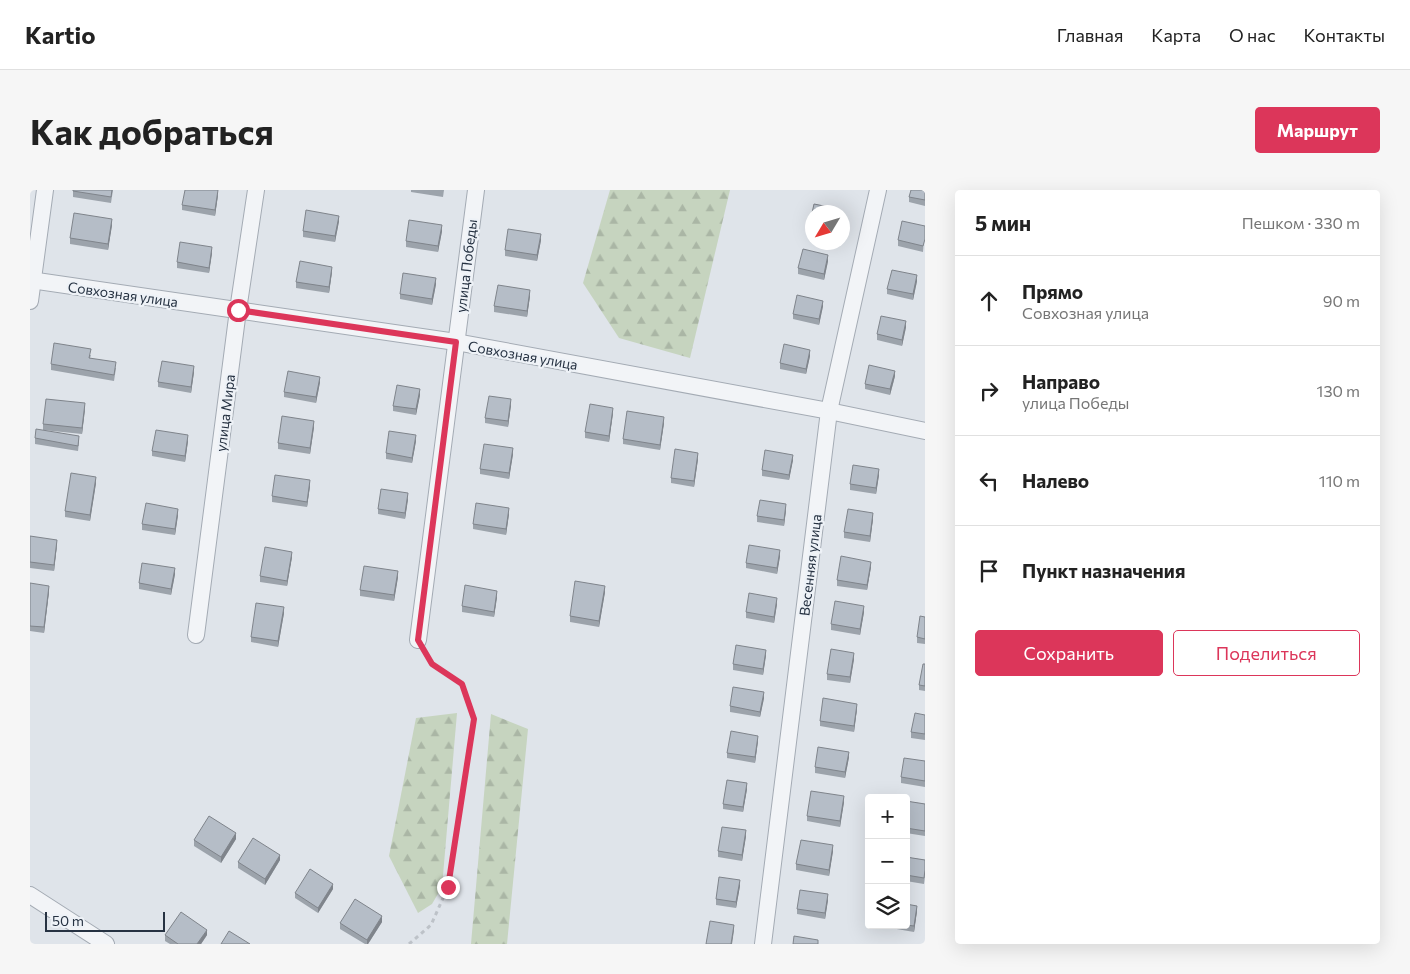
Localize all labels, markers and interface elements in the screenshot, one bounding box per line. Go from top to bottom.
text: Kartio [25,20,95,49]
text: Главная [1057,24,1123,46]
text: Карта [1151,24,1201,46]
text: О нас [1229,24,1276,46]
text: Контакты [1304,24,1385,46]
button: Маршрут [1255,107,1380,153]
text: Как добраться [30,109,274,152]
north arrow [805,205,850,250]
text: 5 мин [975,210,1031,235]
text: Пешком · 330 m [1242,213,1360,232]
street label: улица Победы [452,218,480,314]
street label: Совхозная улица [67,278,179,310]
text: Прямо [1022,280,1083,303]
icon: ahead [975,287,1003,315]
text: 90 m [1323,291,1360,310]
route start [227,299,250,322]
text: Совхозная улица [1022,303,1149,322]
street label: Совхозная улица [467,337,579,373]
text: Направо [1022,370,1100,393]
street label: улица Мира [212,373,238,453]
icon: right [975,377,1003,405]
text: 130 m [1317,381,1360,400]
text: улица Победы [1022,393,1129,412]
icon: left [975,467,1003,495]
text: Налево [1022,469,1089,492]
text: 110 m [1319,471,1360,490]
street label: Весенняя улица [795,513,825,617]
icon: arrive [975,557,1003,585]
text: Пункт назначения [1022,559,1185,582]
button: Сохранить [975,630,1163,676]
button: Поделиться [1173,630,1360,676]
map controls [865,794,910,929]
button: + [865,794,910,839]
button: − [865,839,910,884]
route end [437,876,460,899]
button: layers [865,884,910,929]
scale bar [45,909,165,932]
text: 50 m [52,912,84,929]

